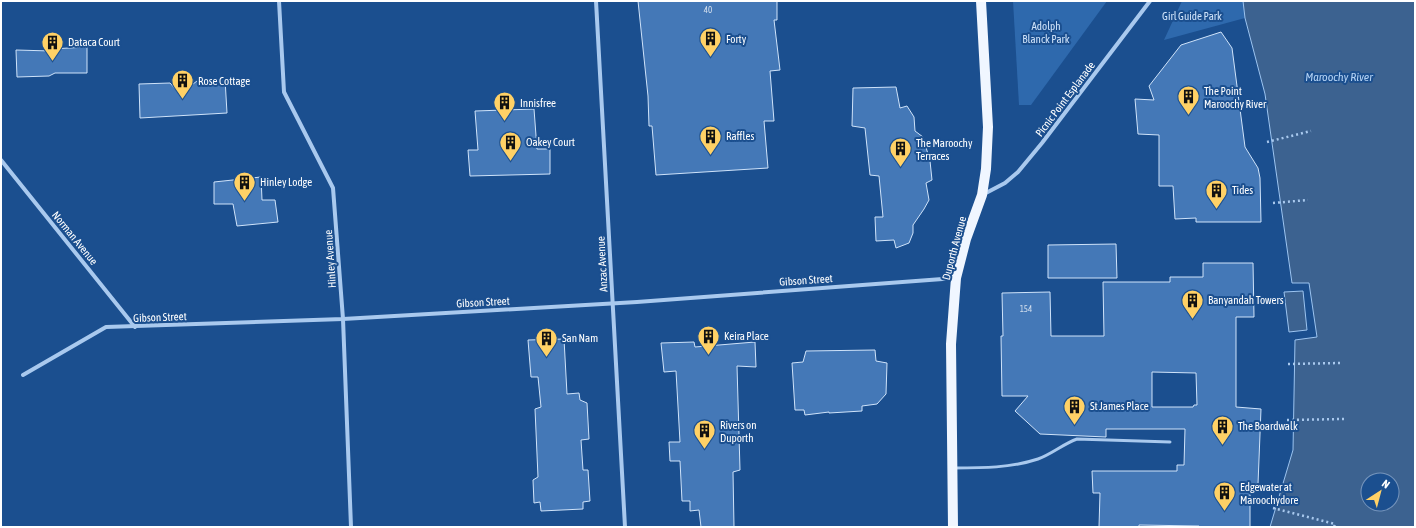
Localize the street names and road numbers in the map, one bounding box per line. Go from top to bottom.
street label: Picnic Point Esplanade [1033,59,1097,139]
street label: Norman Avenue [50,209,100,267]
street label: Duporth Avenue [940,215,968,281]
street label: Hinley Avenue [322,229,338,289]
street label: Anzac Avenue [595,236,609,292]
street label: Gibson Street [779,272,833,288]
street label: Gibson Street [456,295,510,309]
street label: Gibson Street [133,310,187,324]

